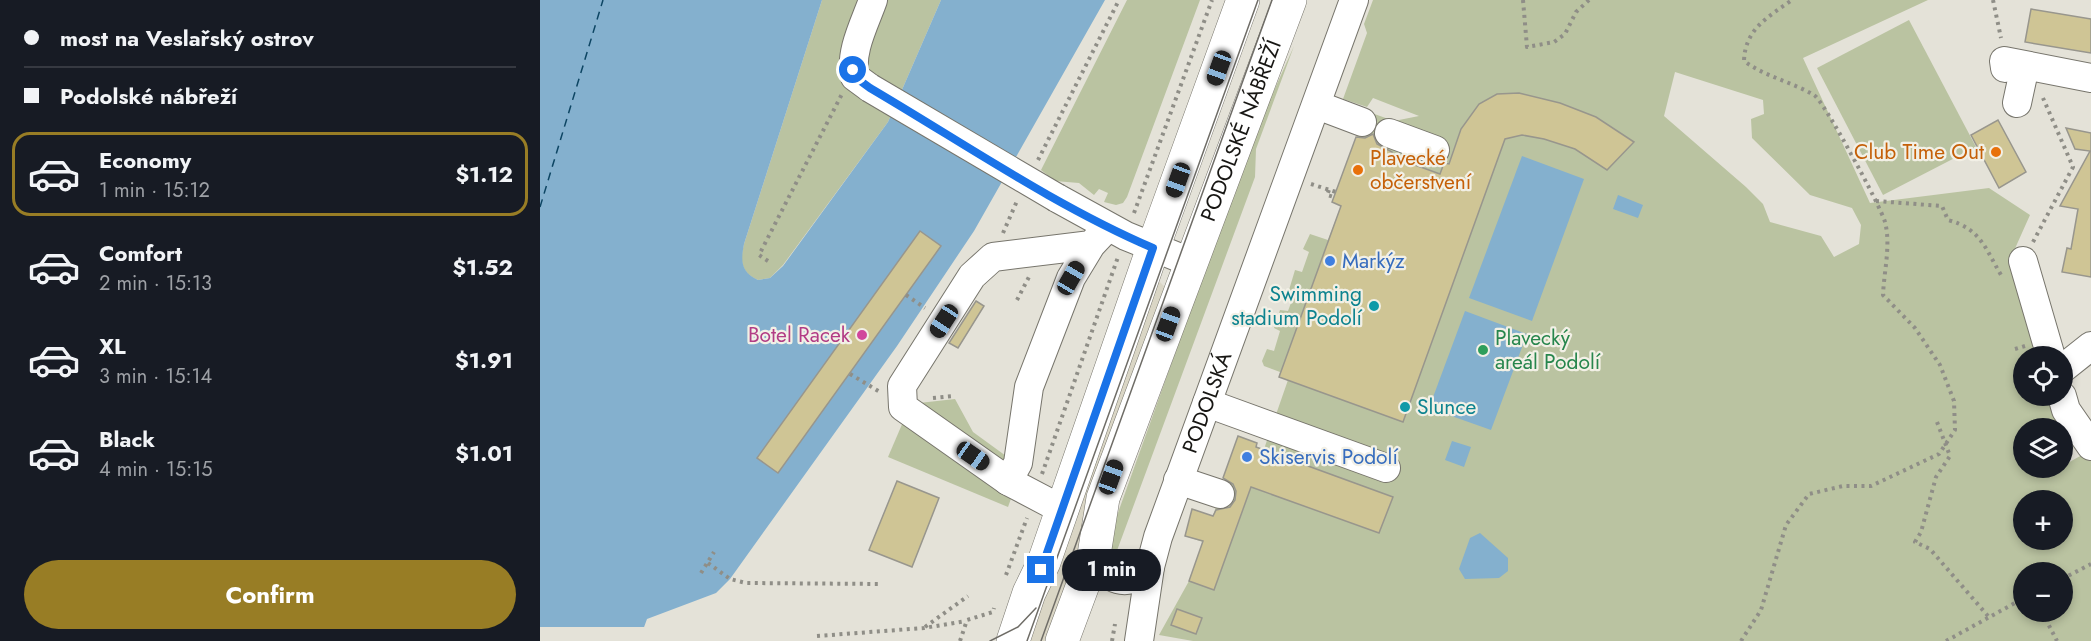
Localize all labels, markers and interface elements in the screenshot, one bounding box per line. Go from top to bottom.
text: most na Veslařský ostrov [60,22,314,54]
street label: PODOLSKÉ NÁBŘEŽÍ [1193,35,1289,225]
car [1204,48,1234,88]
route start [839,56,866,83]
text: Podolské nábřeží [60,80,237,112]
place label: Club Time Out [1854,137,1984,167]
place label: Plavecké občerstvení [1370,143,1473,197]
text: Economy [99,144,191,176]
marker: Club Time Out [1989,145,2003,159]
icon: car [27,147,81,201]
text: $1.12 [455,158,513,190]
car [1163,160,1193,200]
marker: Plavecké občerstvení [1351,163,1365,177]
text: 1 min · 15:12 [99,176,210,205]
text: Comfort [99,237,182,269]
icon: car [27,240,81,294]
place label: Markýz [1342,246,1405,276]
text: $1.52 [452,251,513,283]
marker: Markýz [1323,254,1337,268]
car [1054,258,1088,298]
text: 2 min · 15:13 [99,269,212,298]
place label: Swimming stadium Podolí [1231,279,1364,333]
marker: Swimming stadium Podolí [1367,299,1381,313]
car [927,301,961,341]
car [1153,304,1183,344]
place label: Botel Racek [748,320,851,350]
place label: Plavecký areál Podolí [1495,323,1602,377]
marker: Botel Racek [855,328,869,342]
text: XL [99,330,126,362]
icon: car [27,333,81,387]
marker: Plavecký areál Podolí [1476,343,1490,357]
text: $1.91 [455,344,513,376]
map controls [2013,346,2073,622]
button: locate [2013,346,2073,406]
street label: PODOLSKÁ [1175,348,1239,457]
text: 3 min · 15:14 [99,362,212,391]
place label: Slunce [1417,392,1476,422]
marker: Slunce [1398,400,1412,414]
button: layers [2013,418,2073,478]
text: Black [99,423,155,455]
icon: car [27,426,81,480]
text: $1.01 [455,437,513,469]
car [953,438,993,474]
place label: Skiservis Podolí [1259,442,1399,472]
marker: Skiservis Podolí [1240,450,1254,464]
text: 4 min · 15:15 [99,455,213,484]
car [1096,457,1126,497]
button: + [2013,490,2073,550]
callout: 1 min [1062,549,1161,591]
text: 1 min [1087,555,1136,584]
route end [1027,556,1054,583]
button: Confirm [24,560,516,629]
button: − [2013,562,2073,622]

